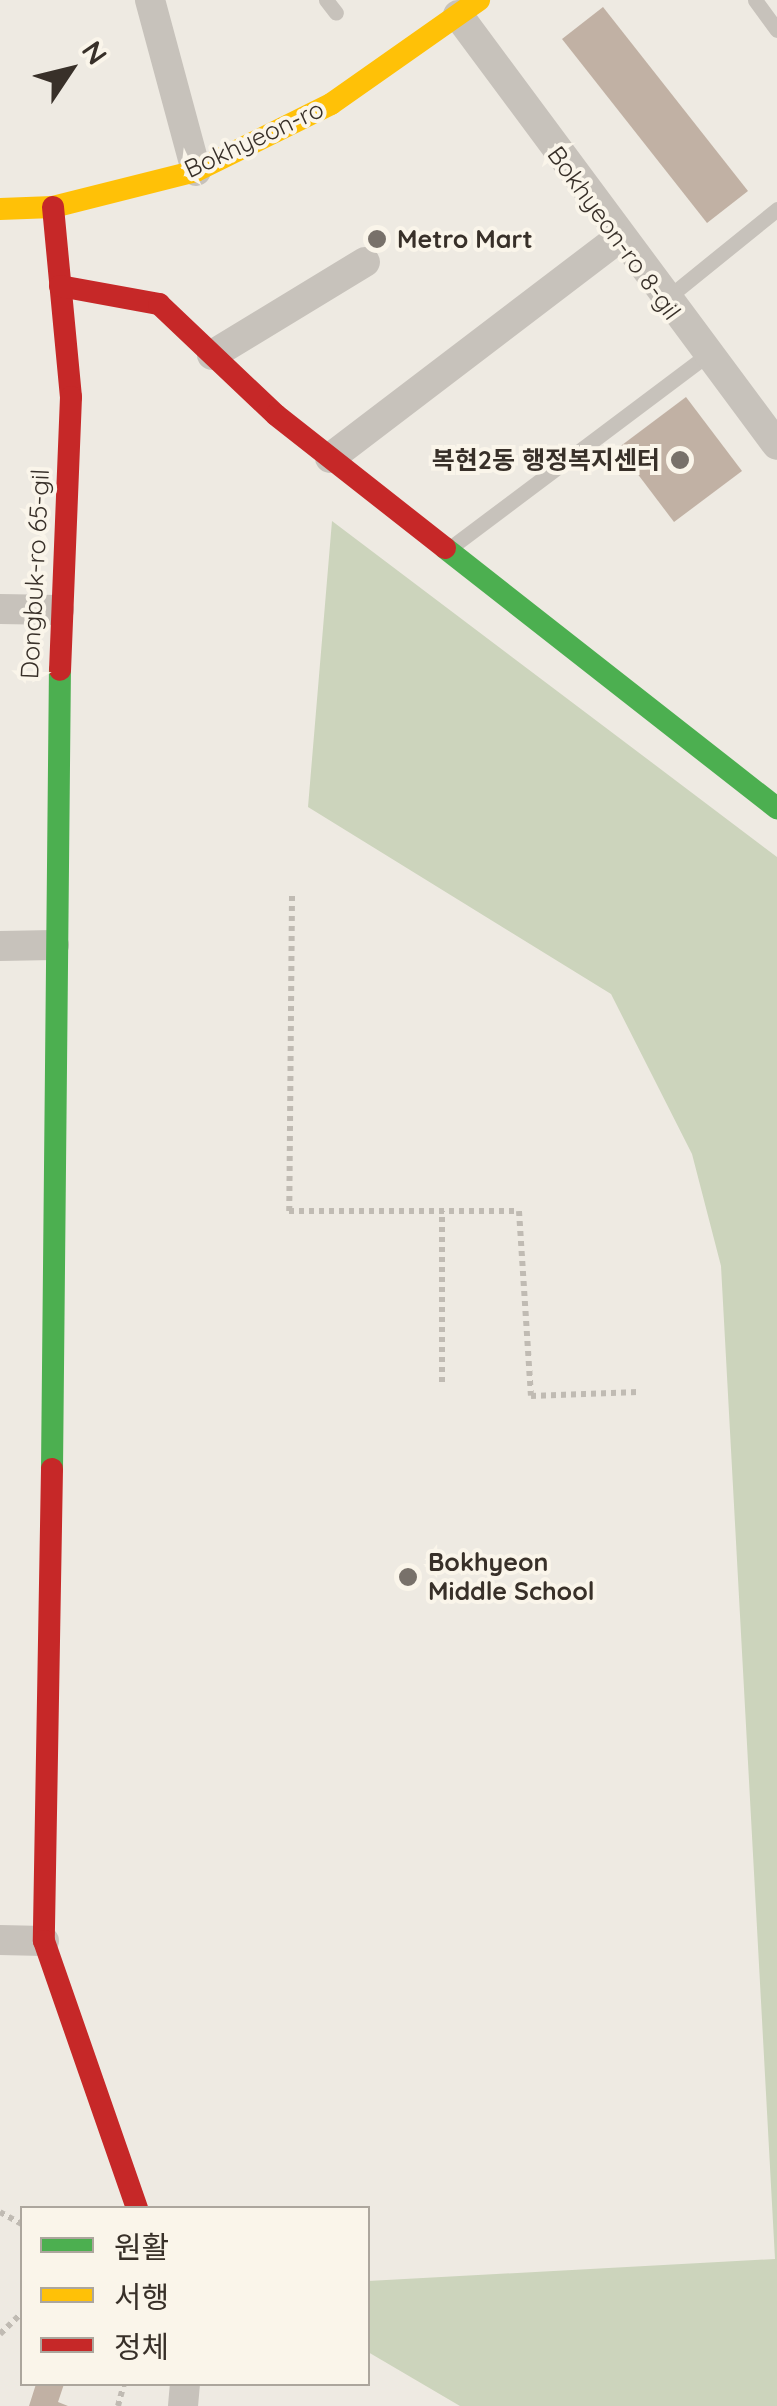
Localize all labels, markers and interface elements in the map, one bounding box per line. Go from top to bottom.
north arrow [20,20,120,120]
text: N [75,34,115,71]
street label: Bokhyeon-ro [180,94,328,184]
street label: Bokhyeon-ro 8-gil [541,140,687,326]
place label: Metro Mart [397,224,533,254]
marker: Metro Mart [366,228,388,250]
place label: 복현2동 행정복지센터 [432,445,660,475]
marker: 복현2동 행정복지센터 [669,449,691,471]
street label: Dongbuk-ro 65-gil [15,468,55,680]
place label: Bokhyeon Middle School [428,1548,595,1607]
marker: Bokhyeon Middle School [397,1566,419,1588]
legend [20,2206,370,2386]
text: 원활 [114,2228,169,2266]
text: 서행 [114,2278,169,2316]
text: 정체 [114,2328,169,2366]

